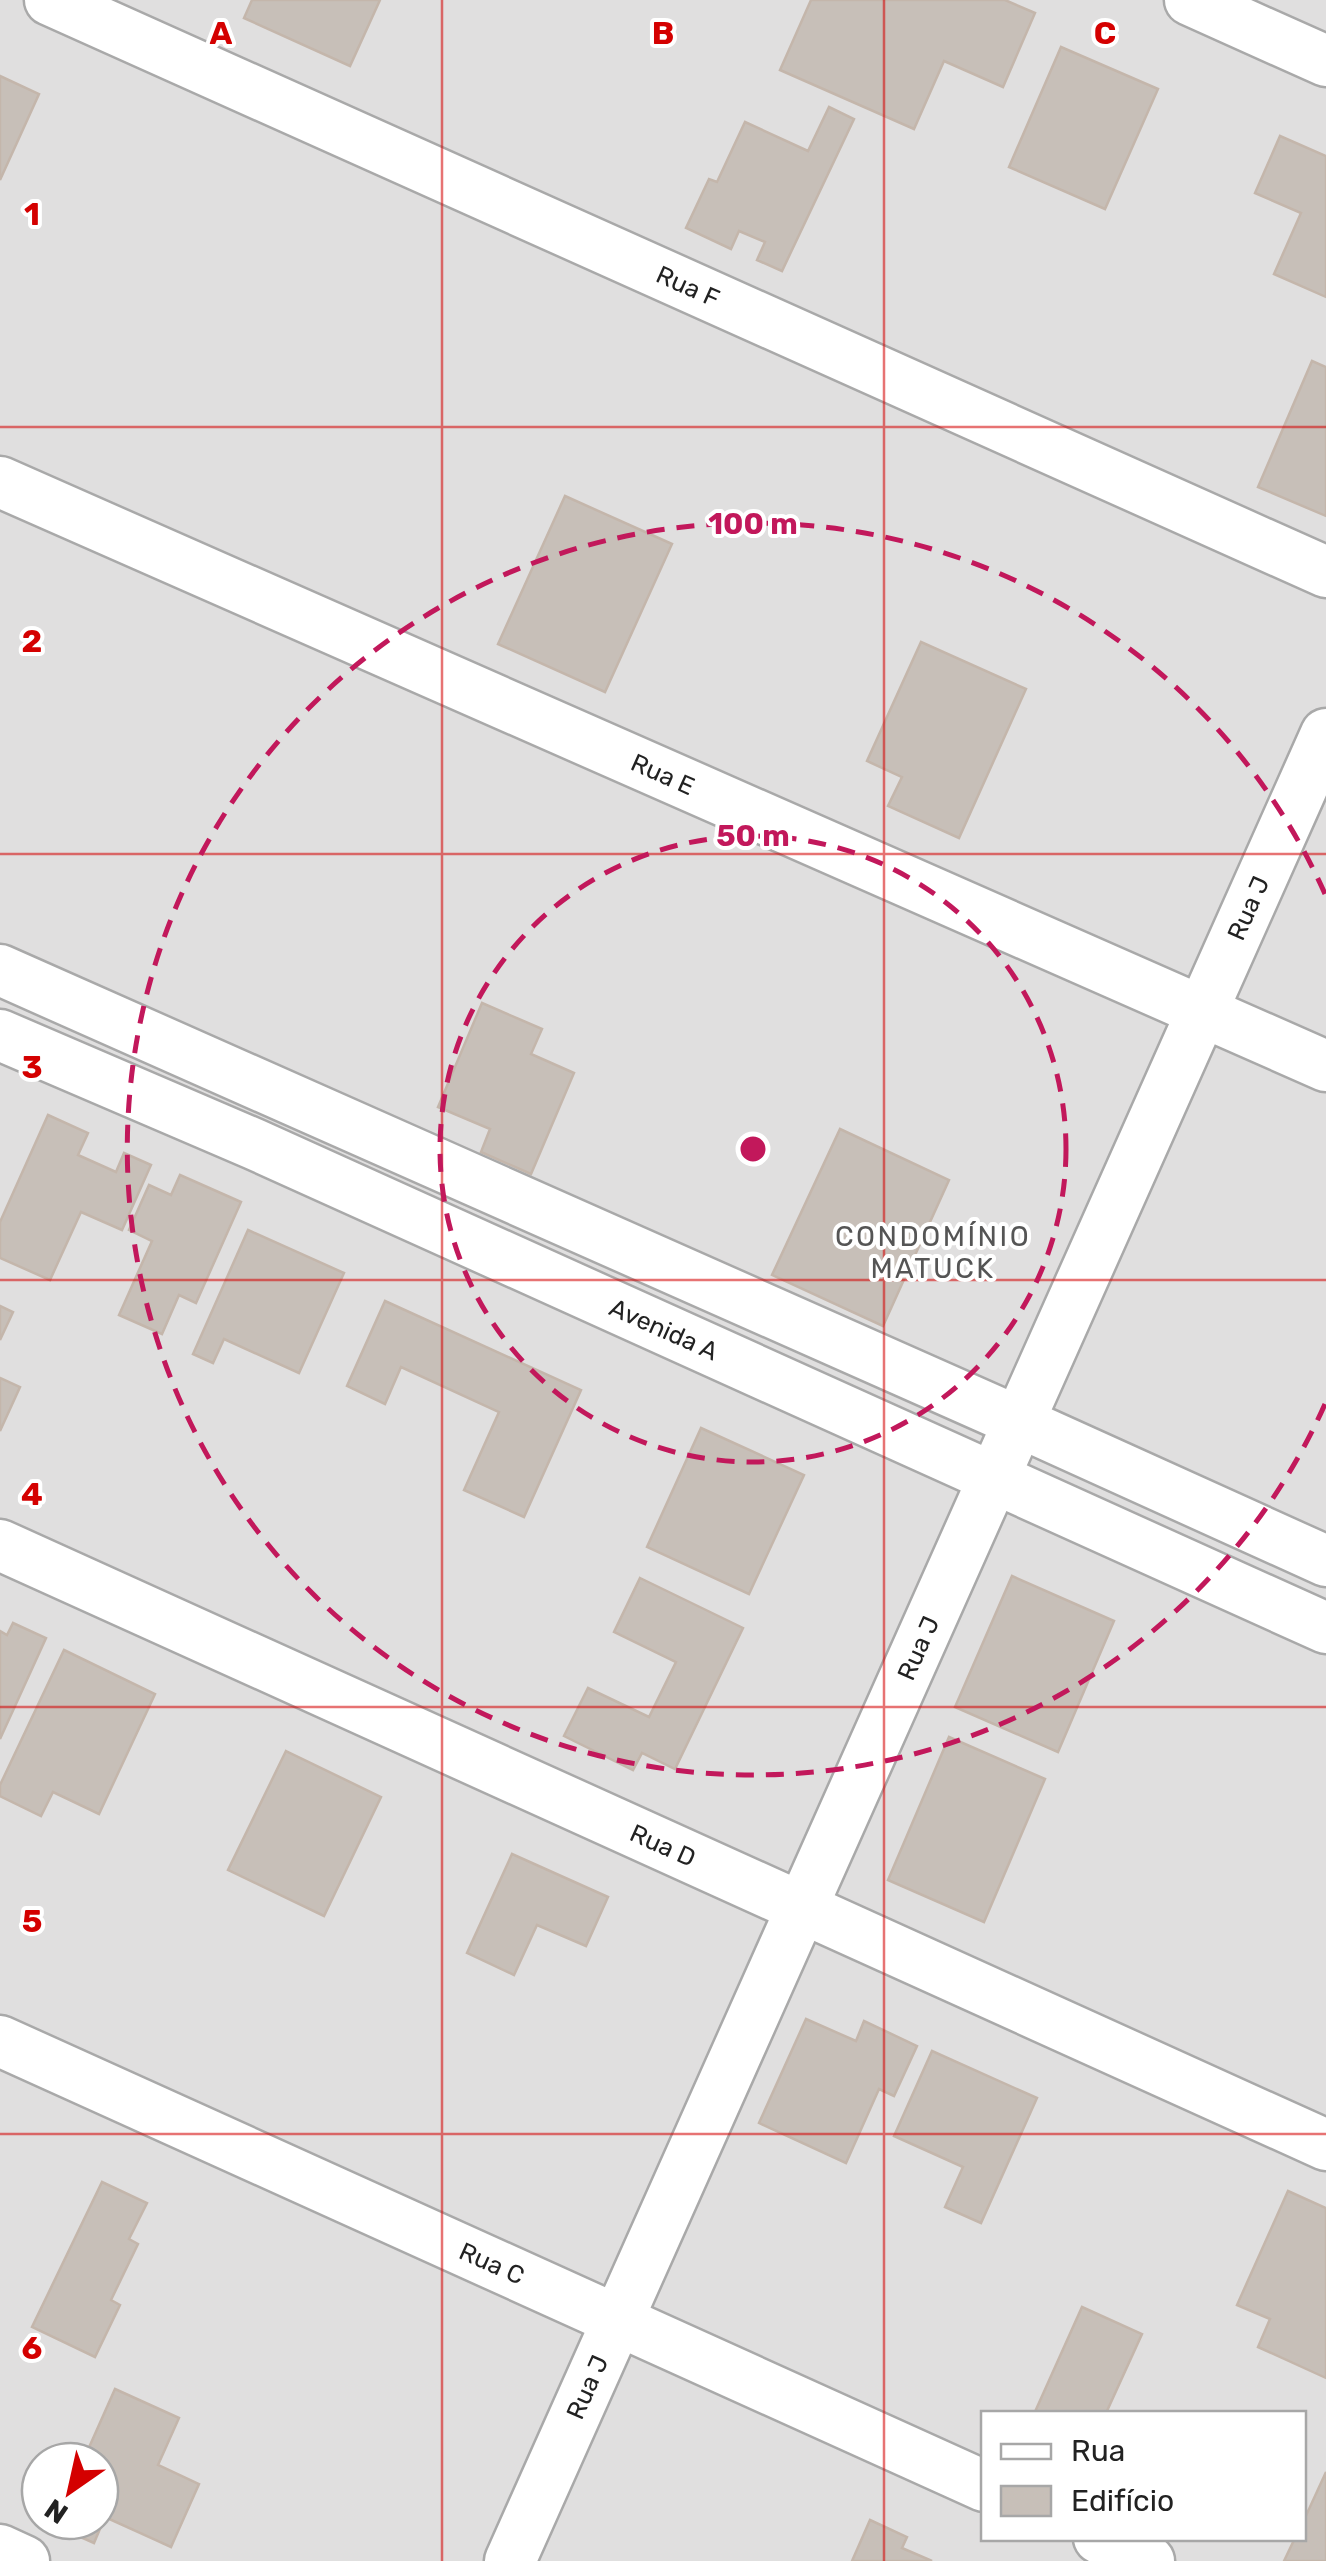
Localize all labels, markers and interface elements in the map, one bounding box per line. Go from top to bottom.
text: A [210,14,233,52]
text: B [652,14,674,52]
text: C [1094,14,1116,52]
text: 1 [24,195,40,233]
street label: Rua F [652,260,724,313]
text: 100 m [708,506,798,542]
text: 2 [22,622,42,660]
street label: Rua E [627,748,699,801]
text: 50 m [716,818,790,854]
street label: Rua J [1222,872,1275,945]
text: 3 [21,1048,43,1086]
centre of rings [735,1131,771,1167]
district label: CONDOMÍNIO MATUCK [835,1220,1031,1285]
street label: Avenida A [605,1293,723,1366]
text: 4 [21,1475,43,1513]
street label: Rua J [892,1612,945,1685]
street label: Rua D [626,1818,700,1873]
text: 5 [22,1902,42,1940]
street label: Rua C [455,2236,529,2291]
text: 6 [22,2329,42,2367]
street label: Rua J [561,2351,614,2424]
legend [981,2411,1306,2541]
text: Rua [1071,2433,1125,2469]
north arrow [20,2441,120,2541]
text: Edifício [1071,2483,1174,2519]
text: N [39,2492,74,2531]

